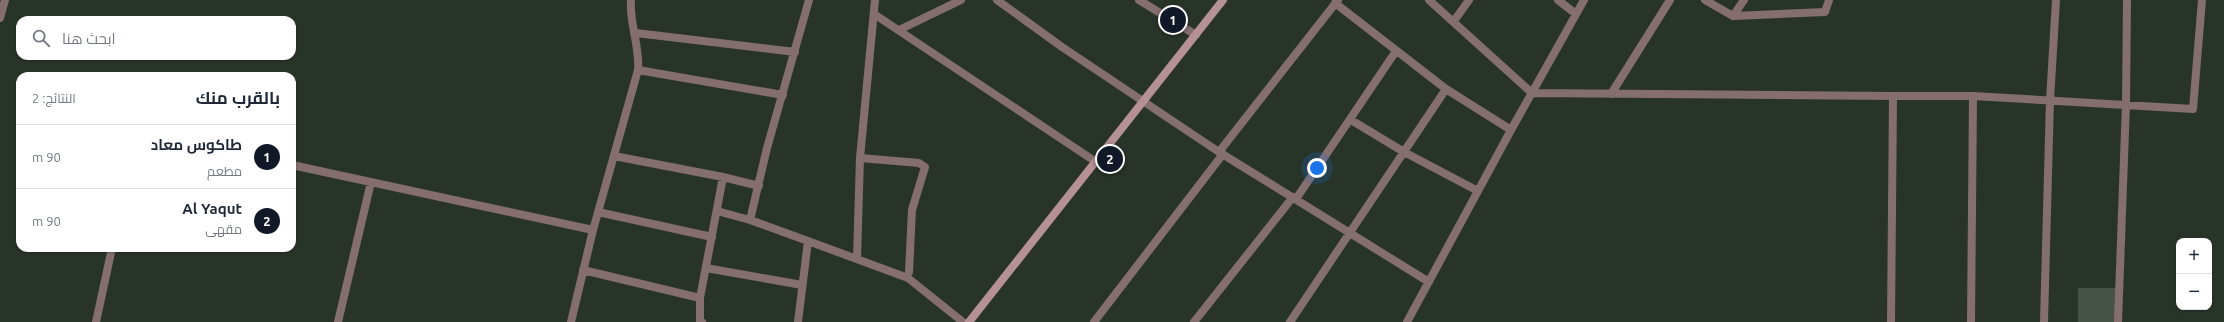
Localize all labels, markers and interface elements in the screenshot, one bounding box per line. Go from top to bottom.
pin: 1 [1160,5,1186,35]
search box [16,16,296,60]
icon: search [30,27,52,49]
text: ابحث هنا [62,30,116,47]
text: بالقرب منك [196,88,280,107]
text: النتائج: 2 [32,91,76,105]
text: طاكوس معاد [151,136,242,153]
pin: 2 [1097,144,1123,174]
text: 90 m [32,150,61,164]
text: 1 [263,150,271,164]
your location [1307,158,1327,178]
text: مطعم [207,164,242,178]
text: Al Yaqut [182,200,242,217]
text: 90 m [32,214,61,228]
text: 2 [263,214,271,228]
text: مقهى [205,222,242,236]
map controls [2176,238,2212,310]
button: + [2176,238,2212,274]
button: − [2176,274,2212,310]

